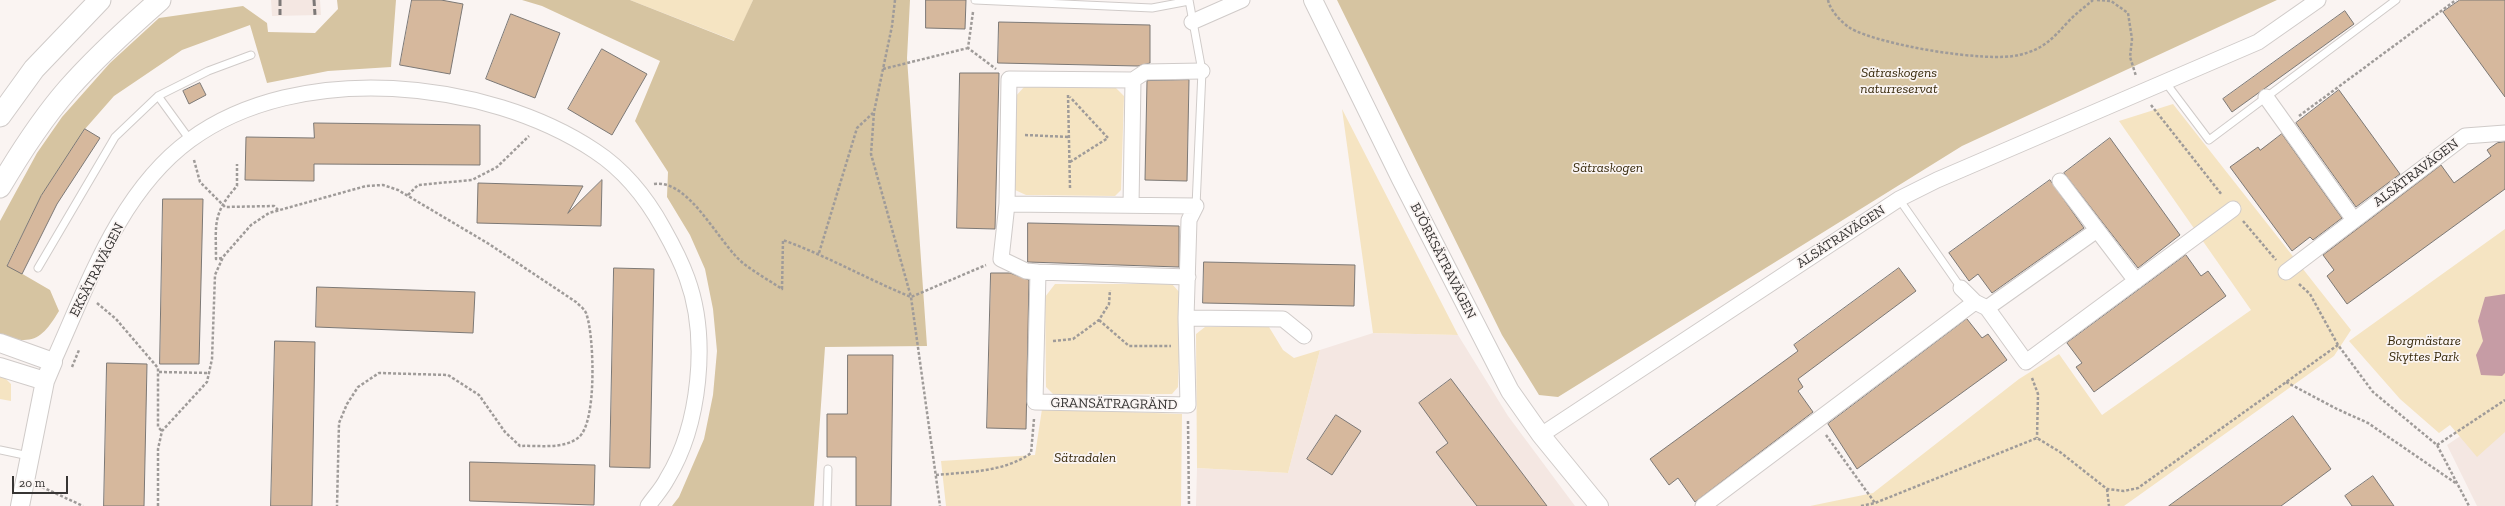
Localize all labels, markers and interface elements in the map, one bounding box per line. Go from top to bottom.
park label: Sätraskogens naturreservat [1860,65,1938,98]
street label: ALSÄTRAVÄGEN [2370,135,2462,211]
park label: Sätraskogen [1573,160,1643,176]
street label: BJÖRKSÄTRAVÄGEN [1406,200,1480,322]
street label: ALSÄTRAVÄGEN [1793,202,1889,272]
street label: EKSÄTRAVÄGEN [66,220,128,320]
park label: Borgmästare Skyttes Park [2387,333,2461,366]
street label: GRANSÄTRAGRÄND [1050,394,1178,414]
park label: Sätradalen [1054,450,1116,466]
scale bar [14,468,70,494]
text: 20 m [19,476,45,490]

